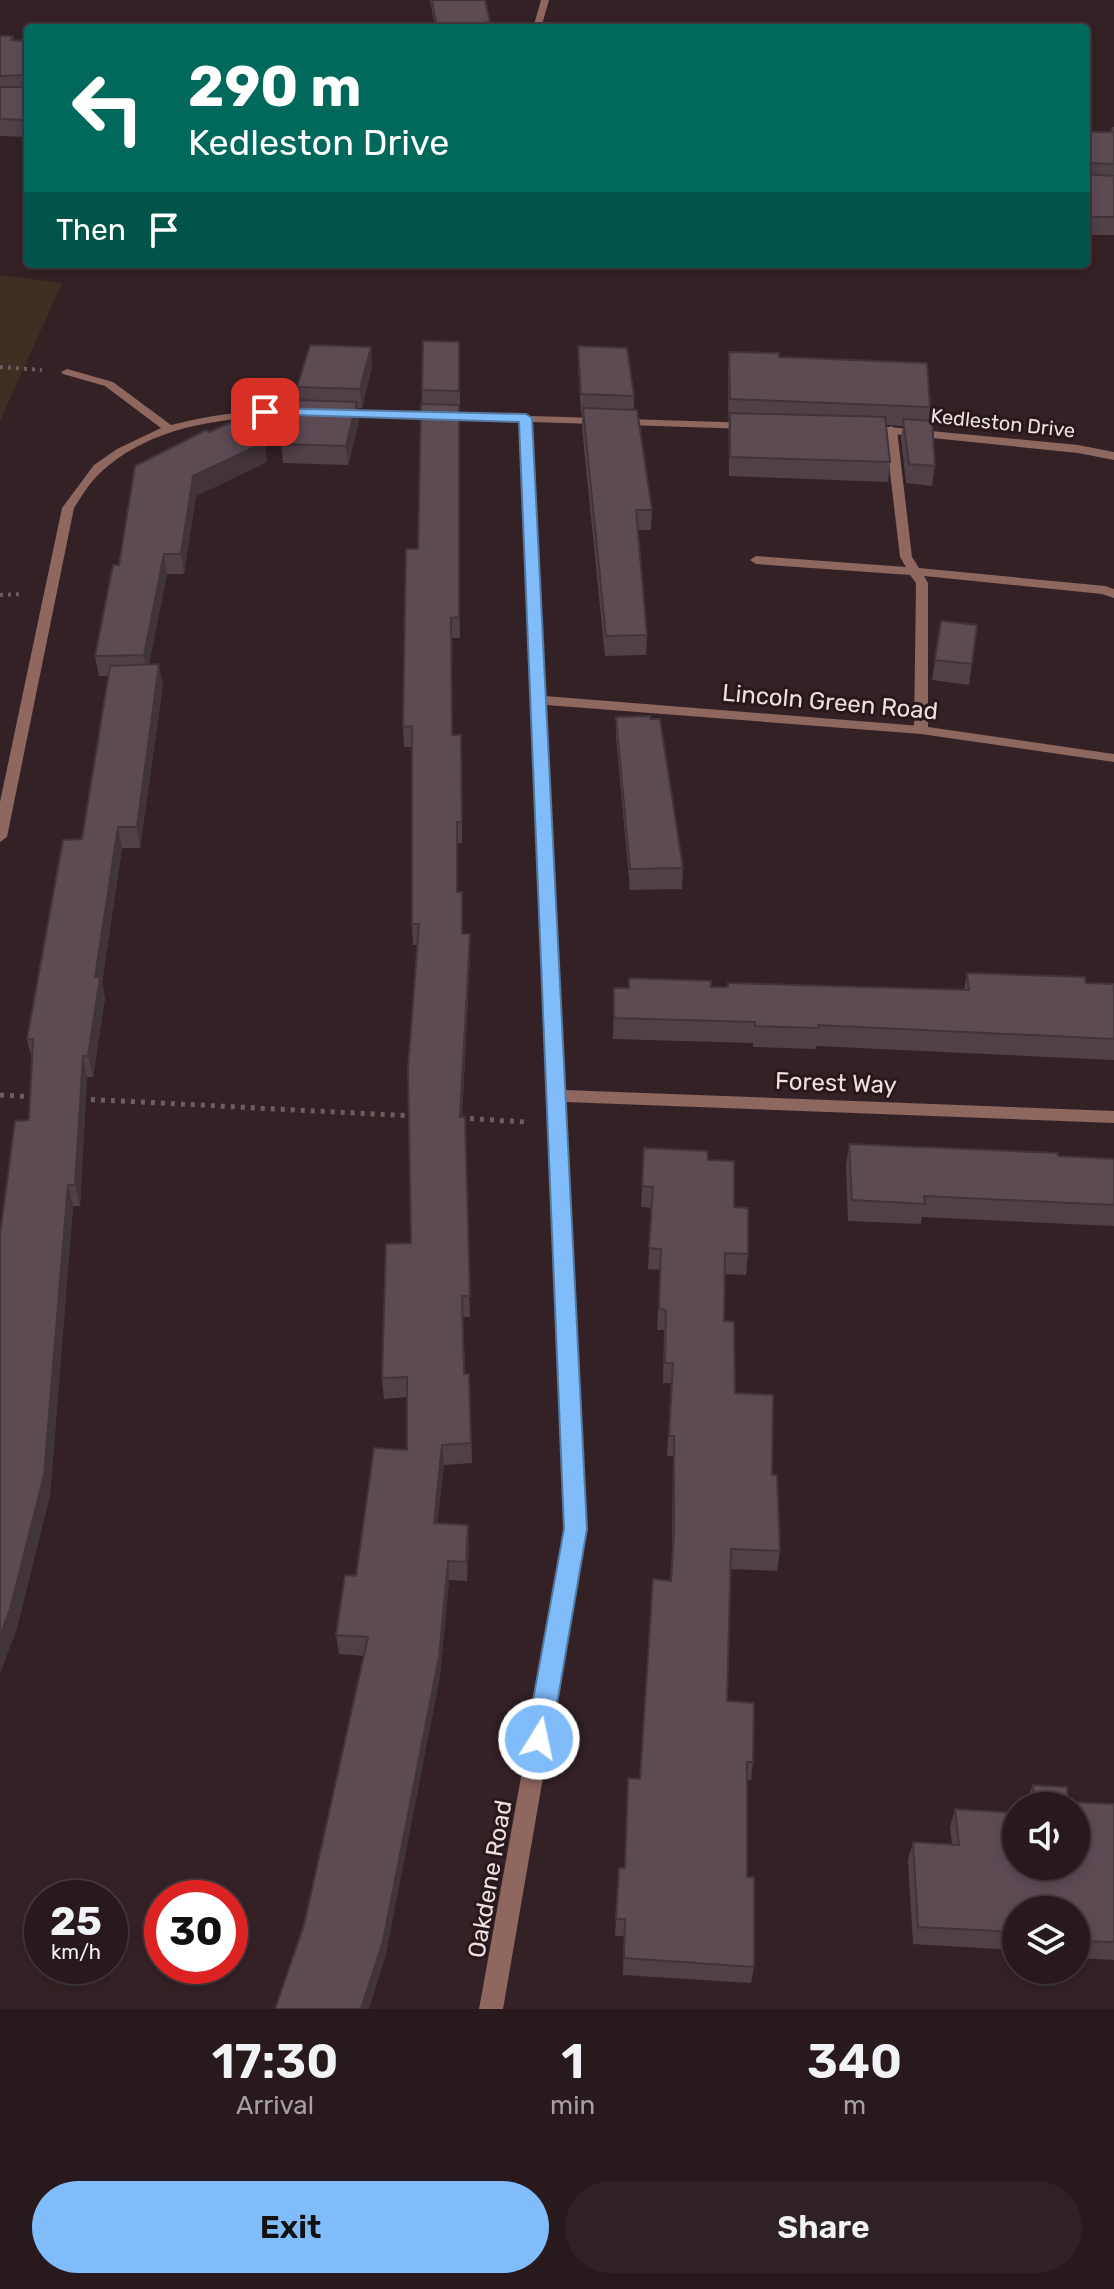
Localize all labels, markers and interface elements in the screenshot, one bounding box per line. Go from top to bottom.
text: 290 m [188,54,362,120]
icon: left [56,56,160,160]
text: Kedleston Drive [188,121,449,164]
icon: arrive [142,208,186,252]
text: Then [56,212,126,248]
pin [231,378,299,446]
icon: arrive [243,390,287,434]
street label: Kedleston Drive [930,403,1076,443]
street label: Lincoln Green Road [721,679,939,725]
street label: Forest Way [775,1067,897,1099]
position arrow [497,1697,581,1781]
map controls [1002,1792,1090,1984]
button: sound [1002,1792,1090,1880]
street label: Oakdene Road [462,1798,518,1960]
speed limit sign: 30 [144,1880,248,1984]
button: layers [1002,1896,1090,1984]
text: 25 [50,1898,102,1945]
text: km/h [51,1940,101,1964]
text: 17:30 [212,2033,338,2090]
text: 1 [561,2033,584,2090]
text: 340 [807,2033,902,2090]
text: Arrival [236,2090,314,2121]
text: min [550,2090,595,2121]
text: m [843,2090,866,2121]
button: Exit [32,2181,549,2273]
button: Share [565,2181,1082,2273]

